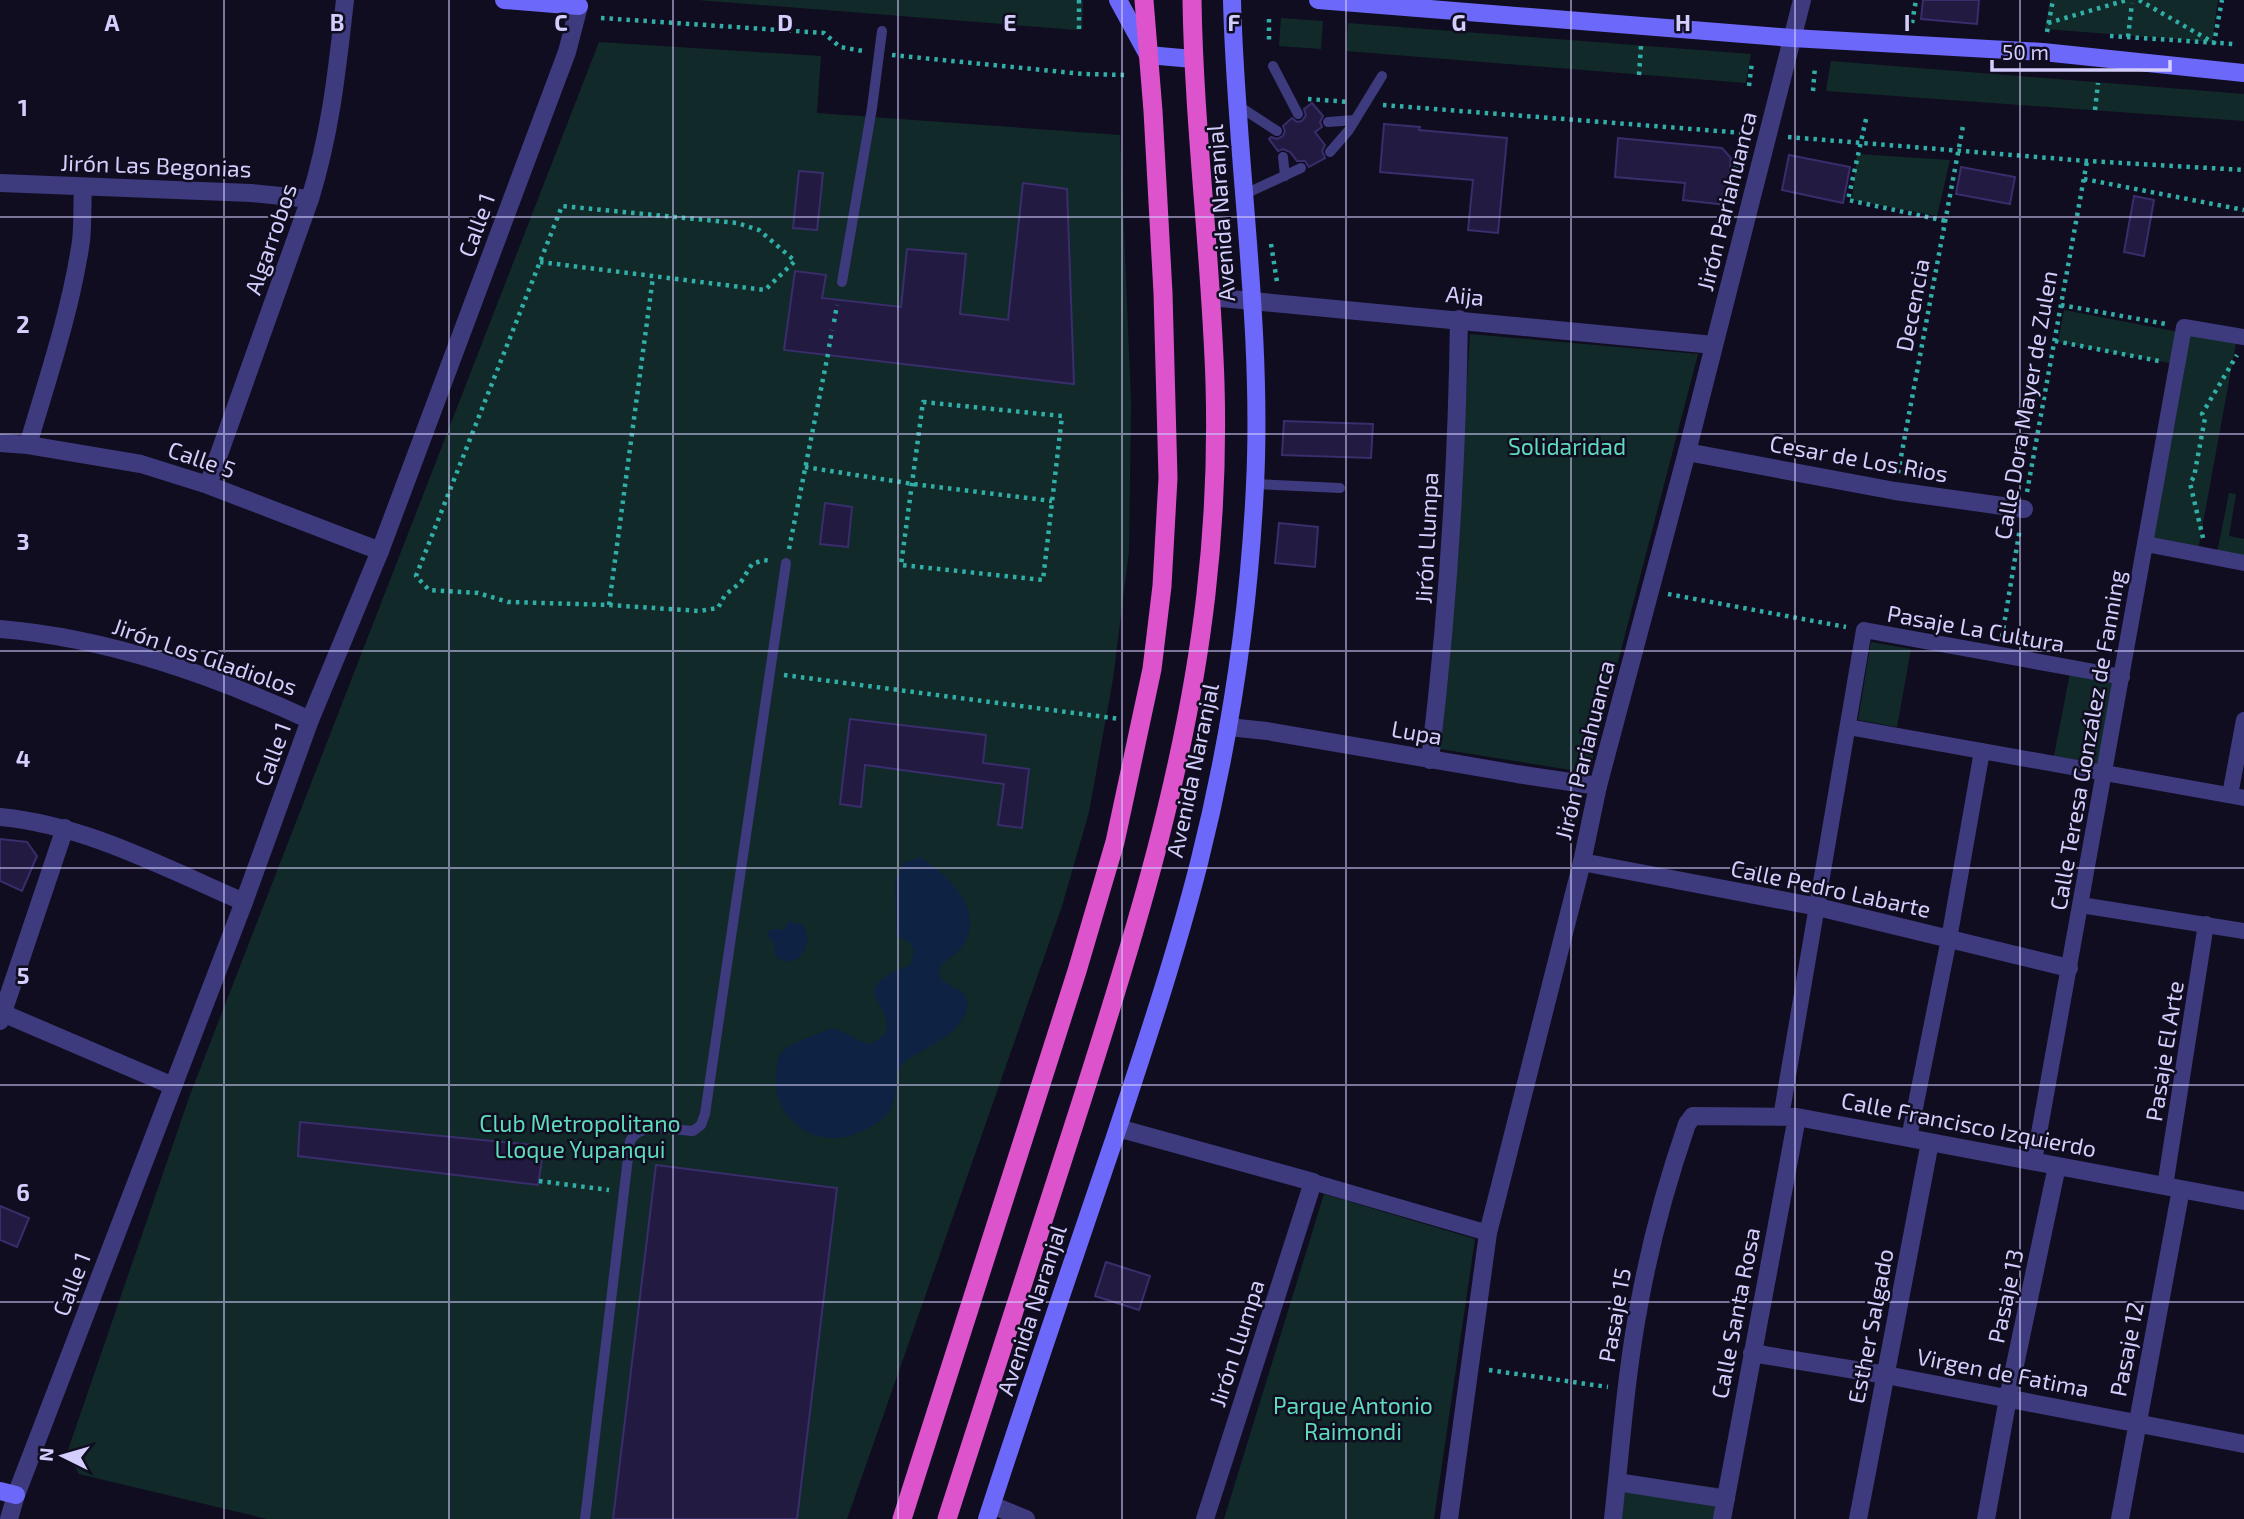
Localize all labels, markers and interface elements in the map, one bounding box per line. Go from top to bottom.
text: A [104,8,120,36]
text: B [330,8,344,36]
text: C [554,8,568,36]
text: D [777,8,793,36]
text: E [1003,8,1017,36]
text: F [1228,8,1241,36]
text: G [1452,8,1466,36]
text: H [1675,8,1691,36]
text: I [1904,8,1910,36]
scale bar [1992,28,2170,72]
text: 50 m [2002,39,2049,64]
text: 1 [18,93,28,121]
street label: Jirón Pariahuanca [1690,108,1762,294]
street label: Avenida Naranjal [1200,123,1240,303]
street label: Jirón Las Begonias [60,148,252,182]
street label: Algarrobos [238,180,302,298]
street label: Calle 1 [452,189,500,261]
street label: Decencia [1889,256,1935,354]
street label: Calle Dora Mayer de Zulen [1988,268,2062,542]
street label: Aija [1444,279,1486,311]
text: 2 [16,310,30,338]
street label: Cesar de Los Rios [1768,429,1950,487]
park label: Solidaridad [1508,432,1626,460]
street label: Calle 5 [165,434,239,484]
street label: Jirón Llumpa [1409,471,1443,605]
text: 3 [16,527,30,555]
street label: Calle Teresa González de Fanning [2043,567,2131,912]
street label: Pasaje La Cultura [1885,599,2067,657]
street label: Jirón Los Gladiolos [109,611,301,701]
street label: Jirón Pariahuanca [1548,657,1620,843]
street label: Avenida Naranjal [1160,680,1224,860]
street label: Lupa [1390,714,1444,750]
street label: Calle 1 [248,718,296,790]
text: 4 [16,744,30,772]
street label: Calle Pedro Labarte [1729,853,1933,923]
text: 5 [17,961,29,989]
street label: Pasaje El Arte [2139,979,2189,1123]
street label: Calle Francisco Izquierdo [1839,1086,2099,1162]
park label: Club Metropolitano Lloque Yupanqui [479,1109,681,1163]
text: 6 [16,1178,30,1206]
street label: Avenida Naranjal [990,1221,1072,1399]
street label: Calle Santa Rosa [1705,1225,1765,1401]
street label: Esther Salgado [1841,1246,1899,1406]
street label: Pasaje 13 [1981,1246,2029,1346]
street label: Calle 1 [46,1248,96,1320]
street label: Pasaje 15 [1592,1266,1636,1364]
street label: Jirón Llumpa [1202,1276,1270,1410]
street label: Pasaje 12 [2103,1299,2149,1399]
street label: Virgen de Fatima [1915,1342,2091,1402]
park label: Parque Antonio Raimondi [1273,1391,1433,1445]
north arrow [28,1421,98,1491]
text: N [34,1447,58,1462]

